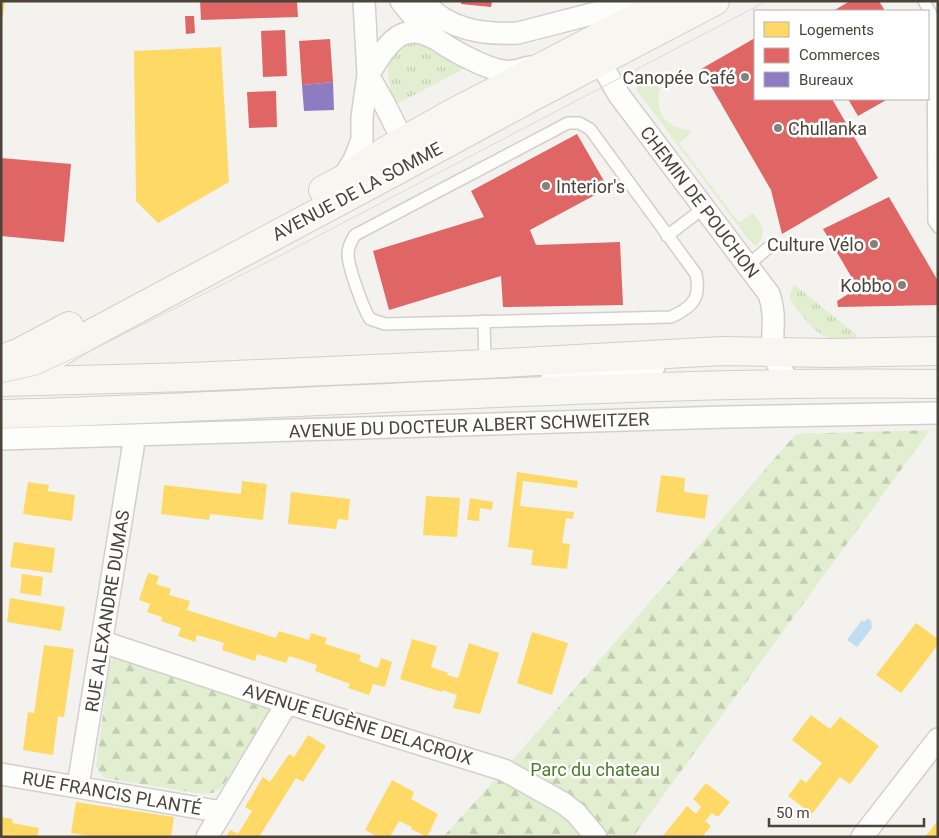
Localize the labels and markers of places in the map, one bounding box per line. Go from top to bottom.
place label: Canopée Café [623,67,735,88]
marker: Canopée Café [739,71,751,83]
place label: Chullanka [788,118,867,139]
marker: Chullanka [772,122,784,134]
place label: Interior's [556,176,625,197]
marker: Interior's [540,180,552,192]
place label: Culture Vélo [767,234,864,255]
marker: Culture Vélo [868,238,880,250]
place label: Kobbo [840,275,892,296]
marker: Kobbo [896,279,908,291]

